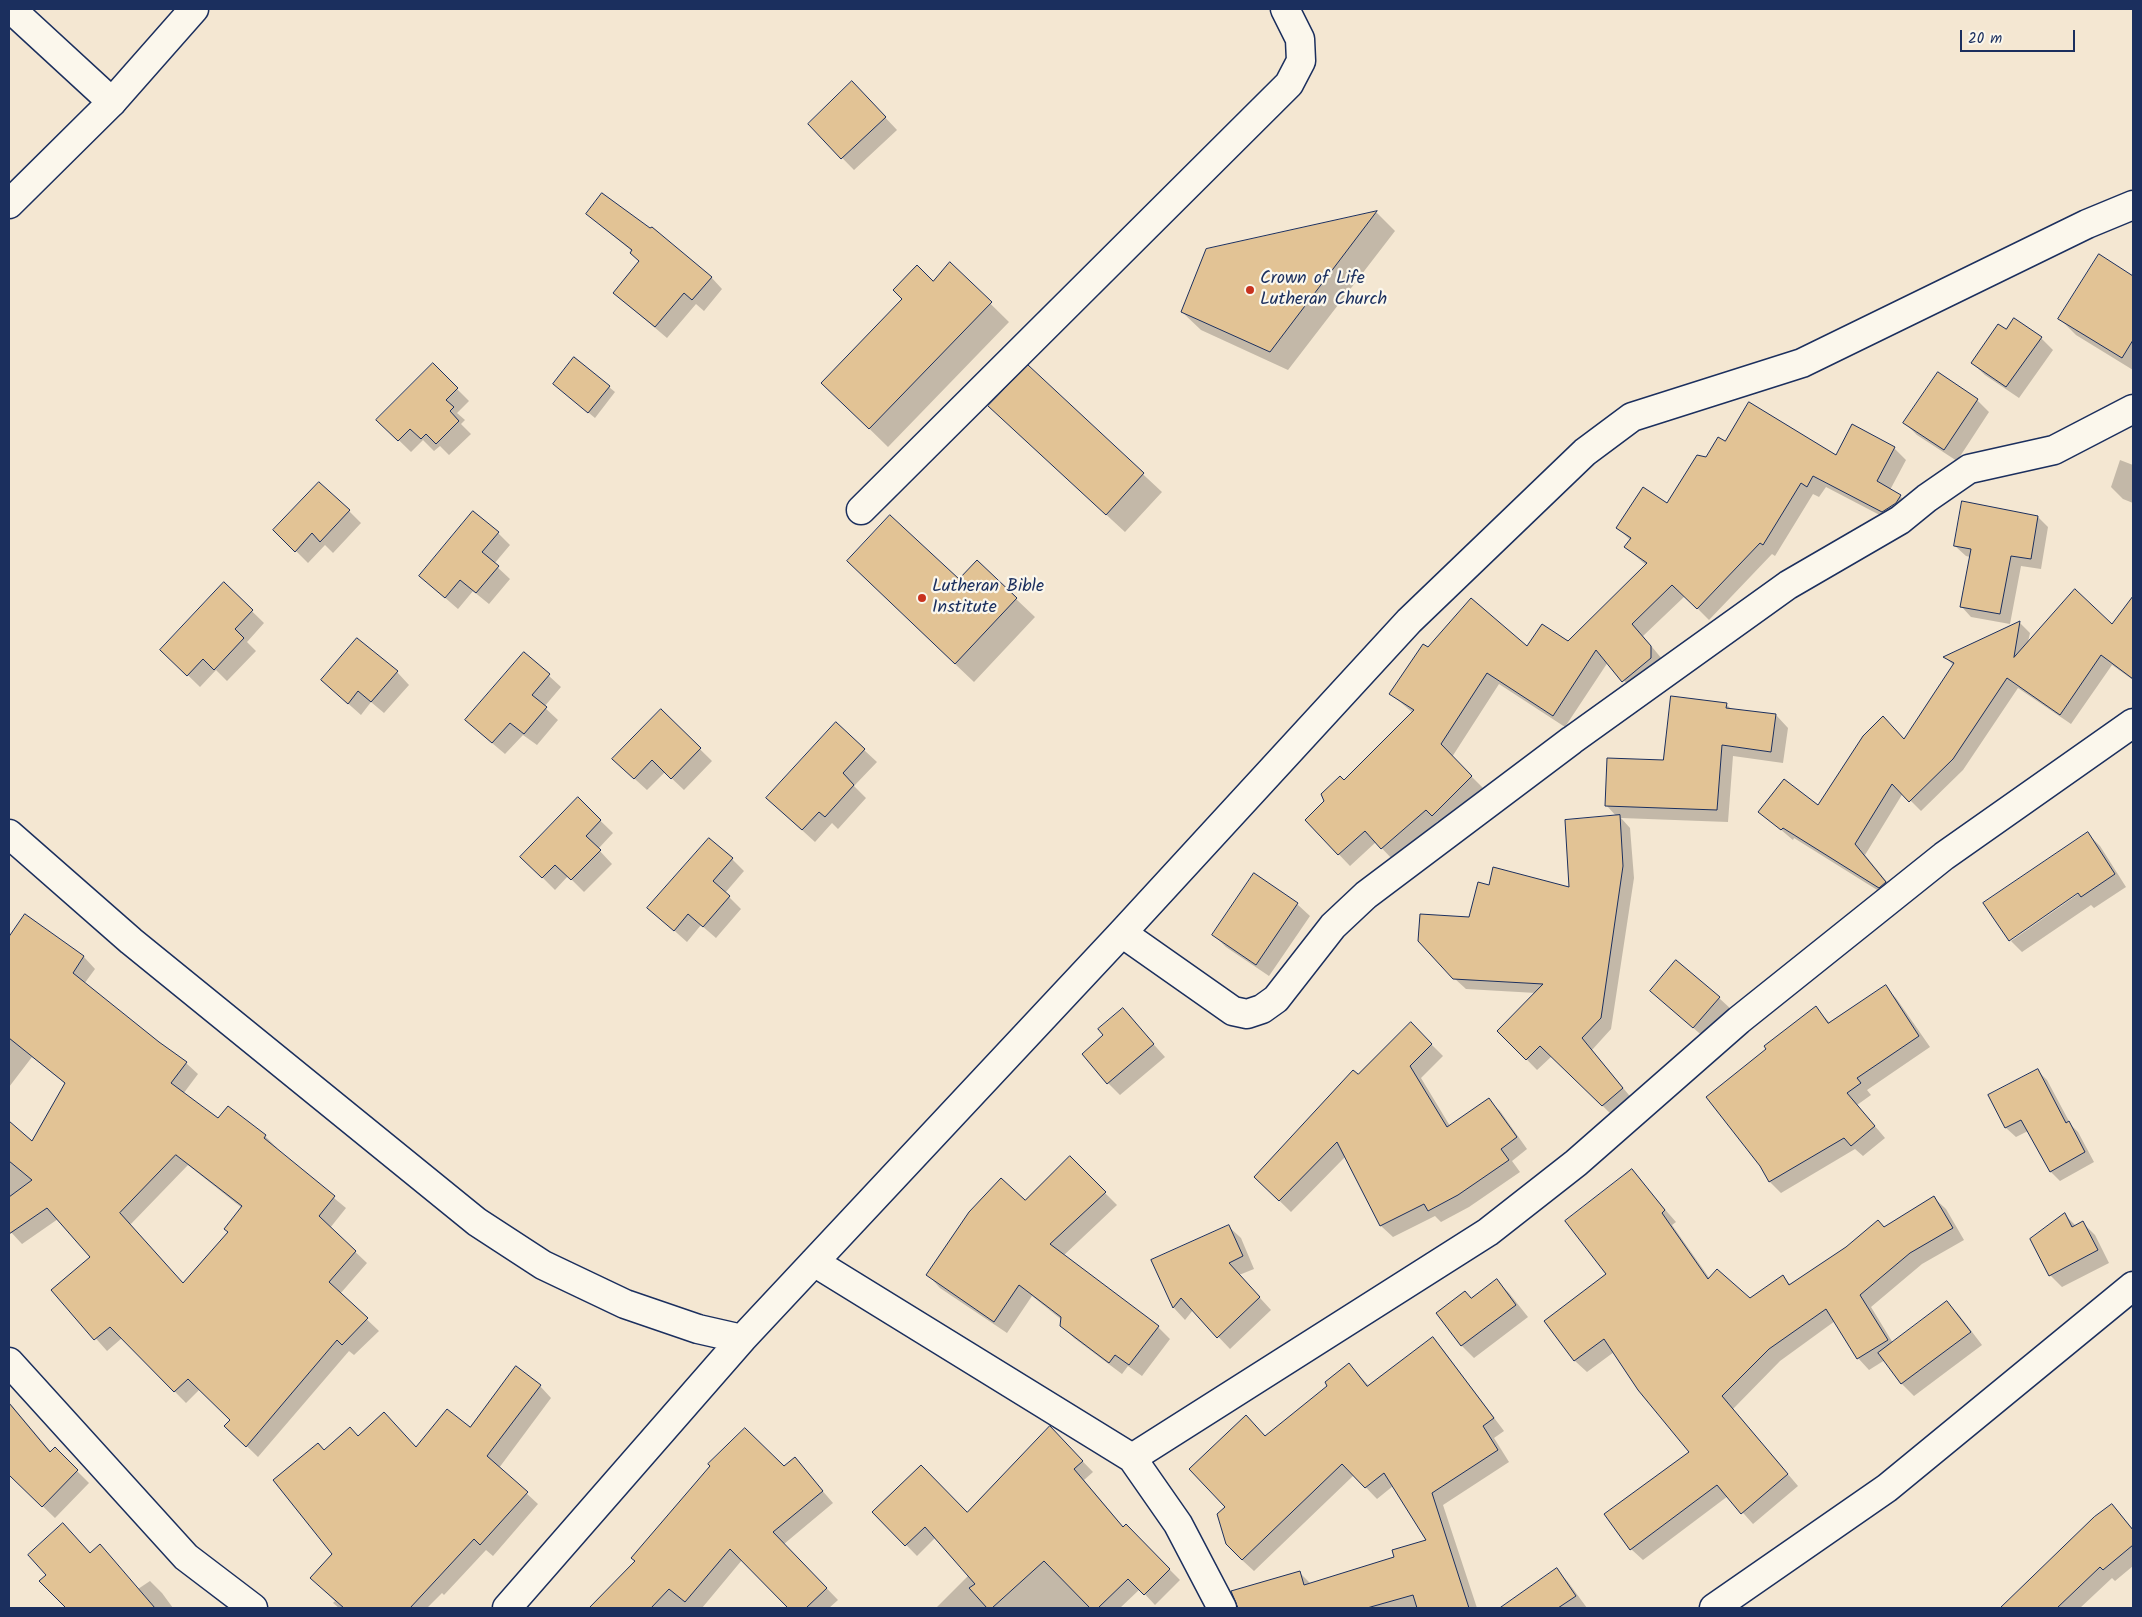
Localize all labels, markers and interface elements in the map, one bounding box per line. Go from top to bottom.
scale bar [1962,20,2077,52]
text: 20 m [1968,27,2002,51]
place label: Crown of Life Lutheran Church [1260,269,1387,312]
marker: Crown of Life Lutheran Church [1244,284,1256,296]
place label: Lutheran Bible Institute [932,577,1044,620]
marker: Lutheran Bible Institute [916,592,928,604]

